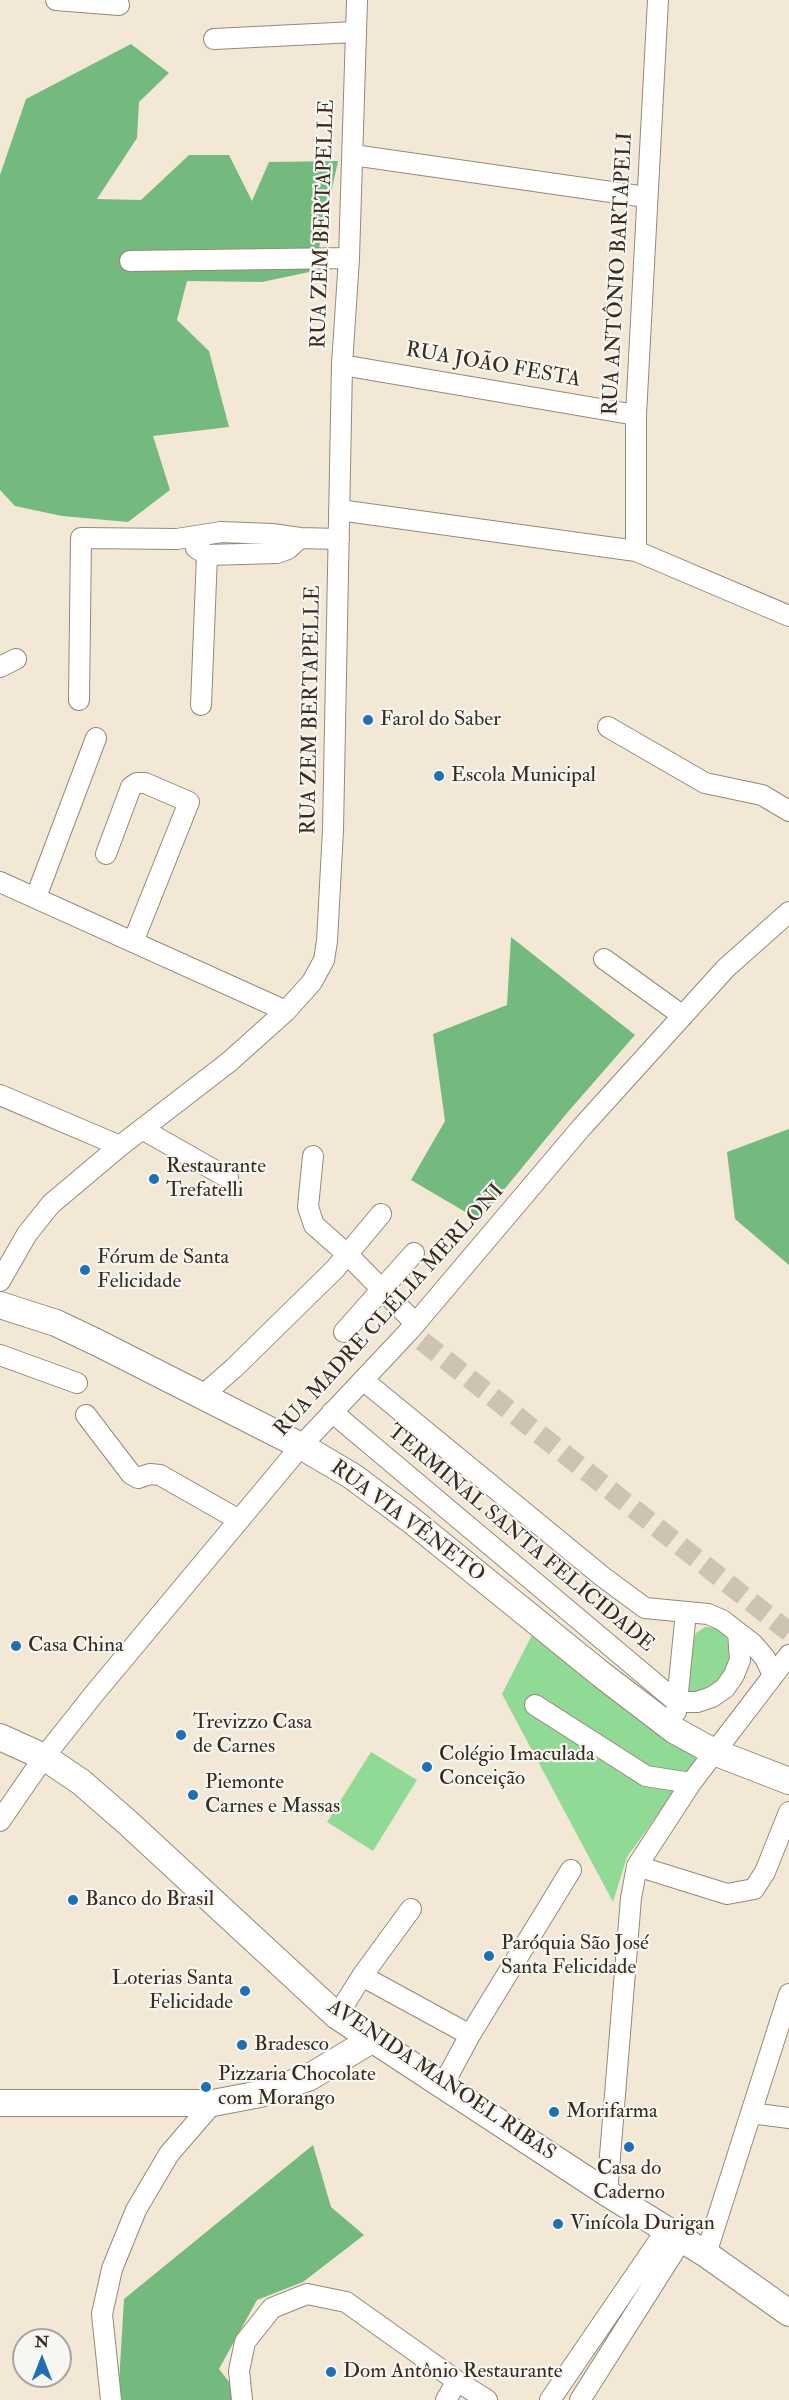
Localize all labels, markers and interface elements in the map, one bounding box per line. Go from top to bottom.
street label: RUA ZEM BERTAPELLE [307,99,341,349]
street label: RUA ANTÔNIO BARTAPELI [599,132,639,416]
street label: RUA JOÃO FESTA [404,338,582,394]
street label: RUA ZEM BERTAPELLE [297,585,327,835]
place label: Farol do Saber [380,707,501,733]
marker: Farol do Saber [361,713,375,727]
place label: Escola Municipal [451,763,596,789]
marker: Escola Municipal [432,769,446,783]
place label: Restaurante Trefatelli [166,1154,266,1204]
marker: Restaurante Trefatelli [147,1172,161,1186]
street label: RUA MADRE CLÉLIA MERLONI [270,1179,510,1443]
place label: Fórum de Santa Felicidade [97,1245,229,1295]
marker: Fórum de Santa Felicidade [78,1263,92,1277]
street label: TERMINAL SANTA FELICIDADE [382,1420,658,1658]
street label: RUA VIA VÊNETO [325,1456,489,1588]
place label: Casa China [28,1633,124,1659]
marker: Casa China [9,1639,23,1653]
place label: Trevizzo Casa de Carnes [193,1710,312,1760]
marker: Trevizzo Casa de Carnes [174,1728,188,1742]
place label: Colégio Imaculada Conceição [439,1742,595,1792]
marker: Colégio Imaculada Conceição [420,1760,434,1774]
place label: Piemonte Carnes e Massas [205,1770,340,1820]
marker: Piemonte Carnes e Massas [186,1788,200,1802]
place label: Banco do Brasil [85,1887,214,1913]
marker: Banco do Brasil [66,1893,80,1907]
place label: Paróquia São José Santa Felicidade [501,1931,649,1981]
marker: Paróquia São José Santa Felicidade [482,1949,496,1963]
place label: Loterias Santa Felicidade [112,1966,233,2016]
marker: Loterias Santa Felicidade [238,1984,252,1998]
street label: AVENIDA MANOEL RIBAS [322,1995,560,2167]
place label: Bradesco [254,2032,329,2058]
marker: Bradesco [235,2038,249,2052]
place label: Pizzaria Chocolate com Morango [218,2062,376,2112]
marker: Pizzaria Chocolate com Morango [199,2080,213,2094]
place label: Morifarma [566,2099,658,2125]
marker: Morifarma [547,2105,561,2119]
marker: Casa do Caderno [622,2140,636,2154]
place label: Casa do Caderno [593,2156,665,2206]
place label: Vinícola Durigan [570,2211,715,2237]
marker: Vinícola Durigan [551,2217,565,2231]
north arrow [12,2328,72,2388]
text: N [35,2332,49,2352]
place label: Dom Antônio Restaurante [343,2359,563,2385]
marker: Dom Antônio Restaurante [324,2365,338,2379]

